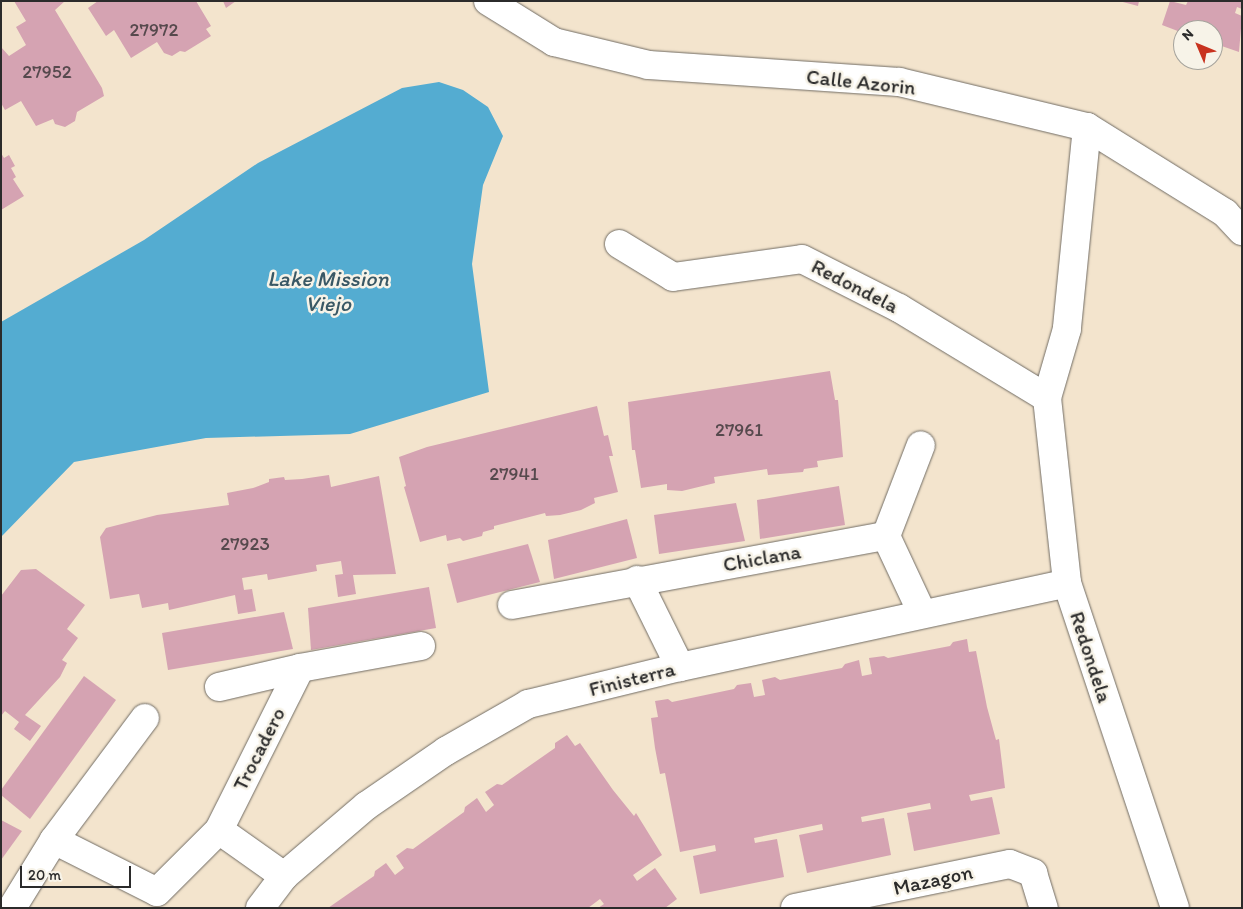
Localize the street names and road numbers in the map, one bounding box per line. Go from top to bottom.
street label: Calle Azorin [805,64,917,100]
street label: Redondela [807,253,903,319]
street label: Chiclana [721,539,803,577]
street label: Redondela [1064,608,1118,706]
street label: Finisterra [586,656,678,702]
street label: Trocadero [227,703,291,795]
street label: Mazagon [891,859,975,901]

